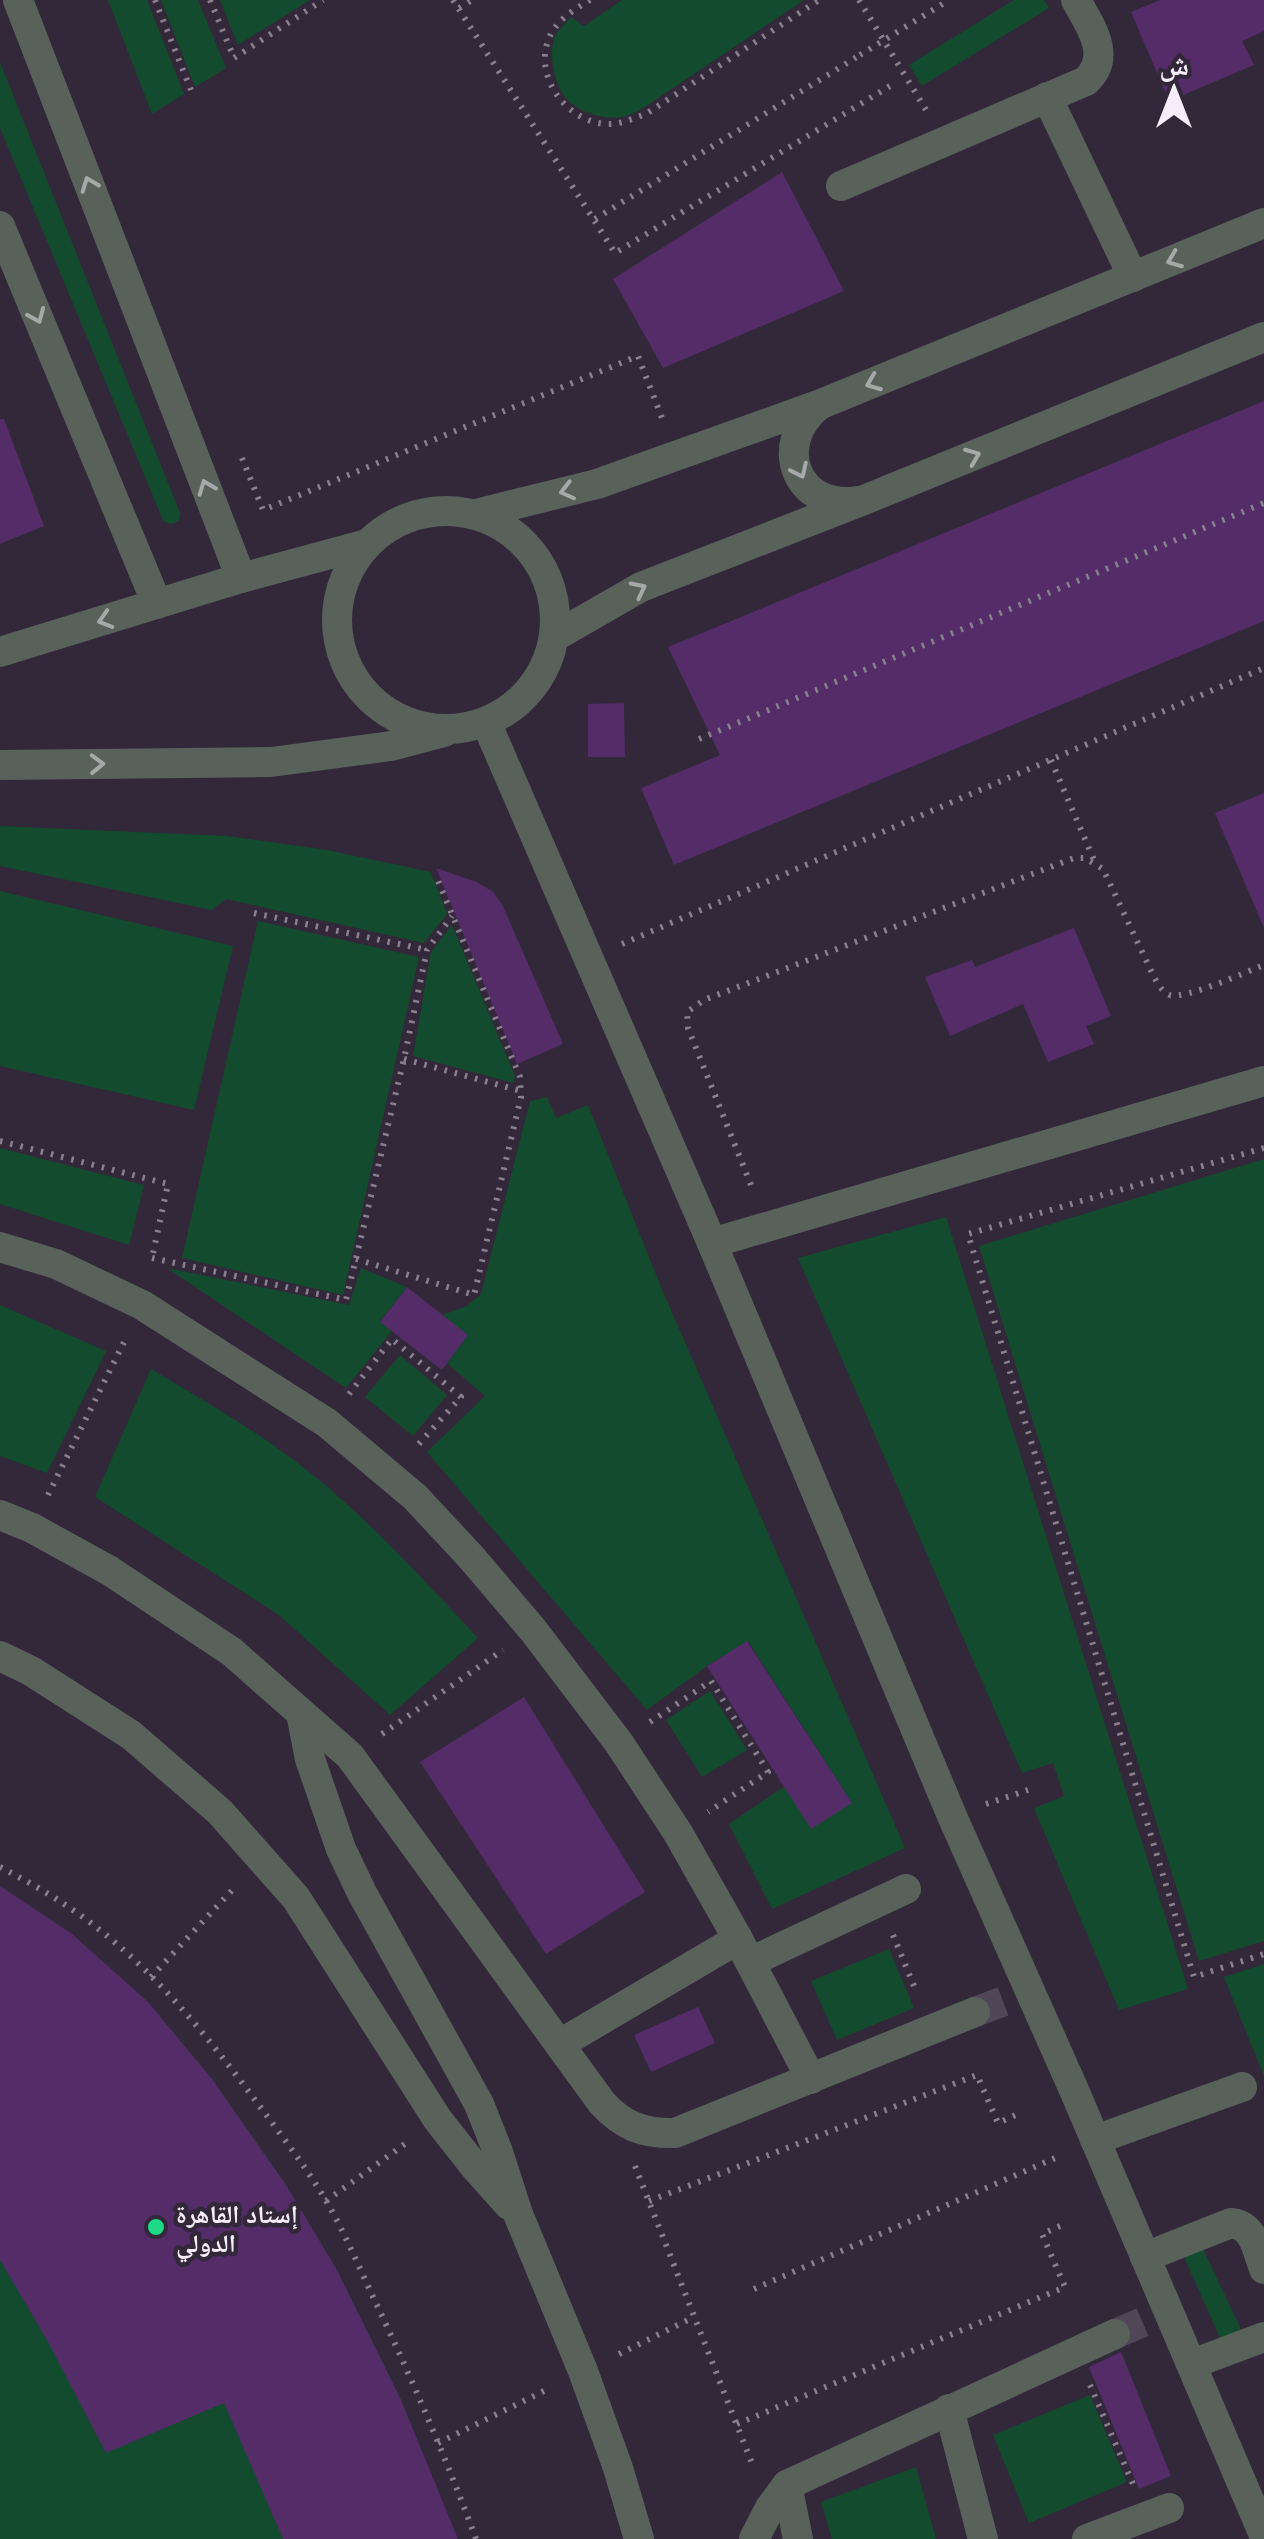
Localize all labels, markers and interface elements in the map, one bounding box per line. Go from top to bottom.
north arrow [1124,40,1224,140]
text: ش [1159,47,1189,82]
one-way arrow [80,176,100,193]
one-way arrow [1166,248,1184,268]
one-way arrow [26,306,46,324]
one-way arrow [865,371,883,391]
one-way arrow [963,447,981,467]
one-way arrow [788,460,808,478]
one-way arrow [197,479,218,496]
one-way arrow [559,480,576,501]
one-way arrow [628,582,646,601]
one-way arrow [97,608,114,629]
one-way arrow [90,753,106,775]
place label: إستاد القاهرة الدولي [176,2198,298,2263]
marker: إستاد القاهرة الدولي [145,2216,167,2238]

